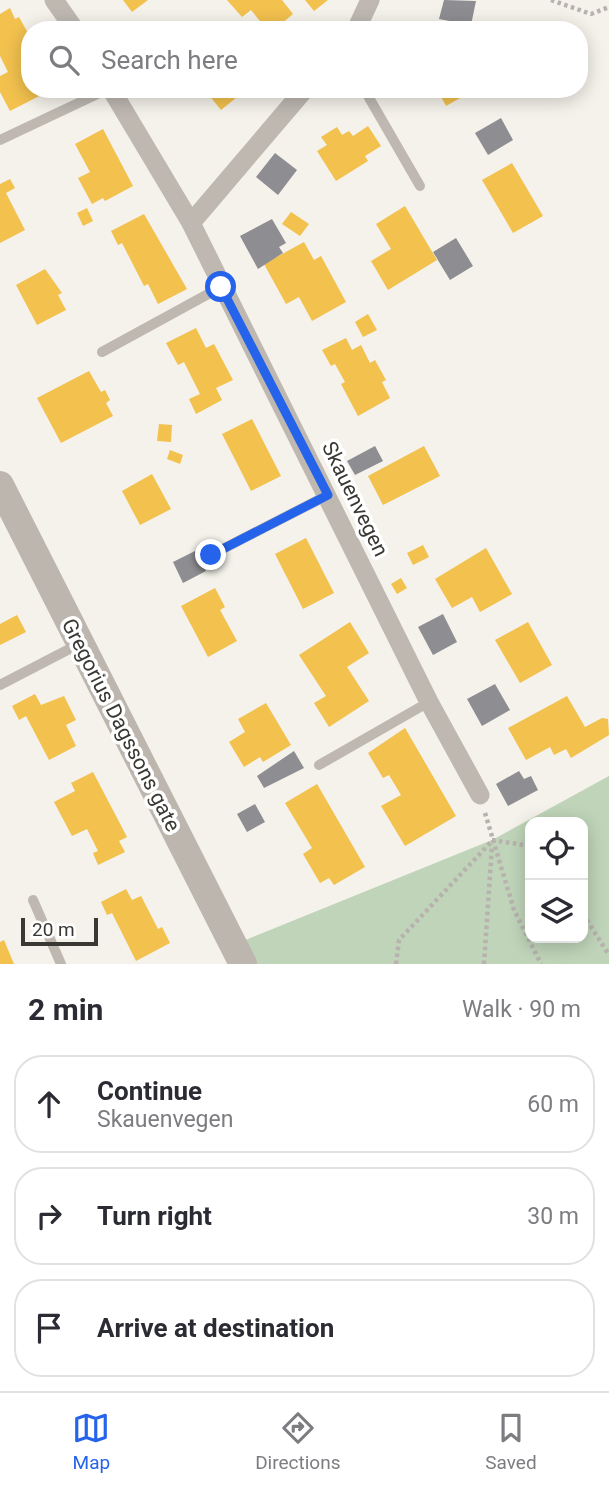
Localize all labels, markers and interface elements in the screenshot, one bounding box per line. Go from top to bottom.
search box [21,21,588,98]
icon: search [45,41,83,79]
text: Search here [101,45,238,75]
route start [205,271,236,302]
street label: Skauenvegen [317,438,393,560]
route end [195,539,226,570]
street label: Gregorius Dagssons gate [57,615,185,835]
map controls [525,817,588,943]
button: locate [525,817,588,880]
button: layers [525,880,588,943]
scale bar [21,915,98,947]
text: 20 m [32,918,75,941]
text: 2 min [28,992,103,1027]
text: Walk · 90 m [462,996,581,1023]
text: Continue [97,1076,202,1106]
icon: ahead [30,1085,68,1123]
text: 60 m [527,1091,579,1118]
text: Skauenvegen [97,1106,233,1133]
icon: right [30,1197,68,1235]
text: Turn right [97,1201,212,1231]
text: 30 m [527,1203,579,1230]
icon: arrive [30,1309,68,1347]
text: Arrive at destination [97,1313,334,1343]
tab: Map [72,1409,110,1474]
tab: Directions [255,1409,340,1474]
tab: Saved [485,1409,537,1474]

